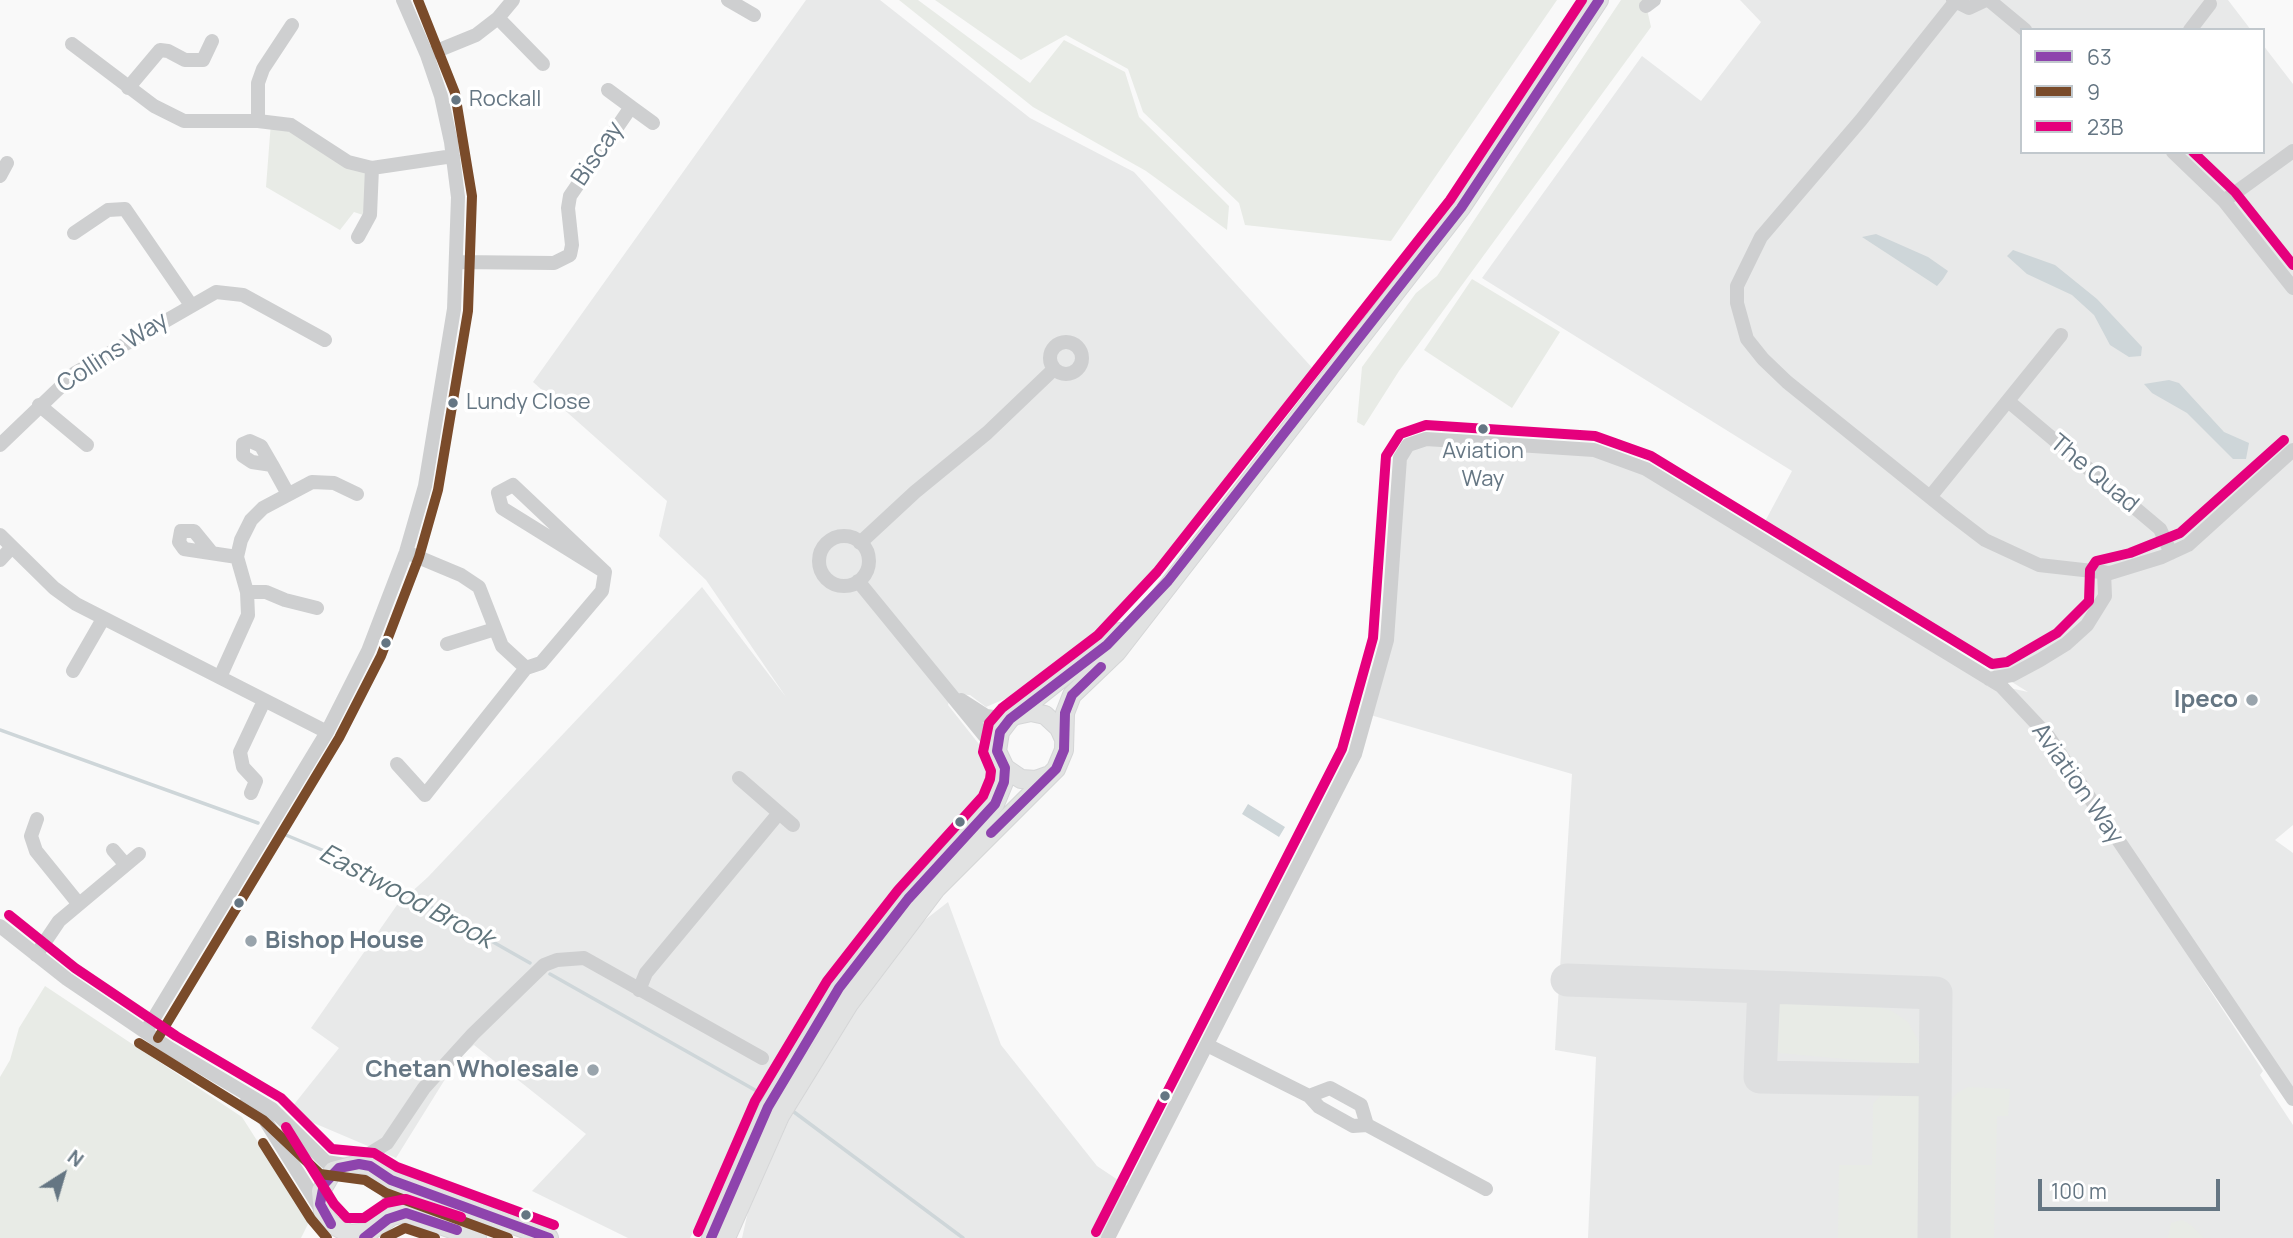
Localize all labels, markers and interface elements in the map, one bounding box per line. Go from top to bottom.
legend [2020,28,2265,154]
text: 63 [2087,43,2112,71]
text: 9 [2087,78,2100,106]
place label: Rockall [469,87,541,113]
marker: Rockall [449,93,463,107]
text: 23B [2087,113,2123,141]
street label: Biscay [566,116,630,192]
street label: Collins Way [52,306,174,400]
place label: Lundy Close [466,390,591,416]
marker: Lundy Close [446,396,460,410]
marker: Aviation Way [1476,422,1490,436]
street label: The Quad [2044,429,2144,519]
place label: Aviation Way [1442,439,1524,490]
unlabelled marker [379,636,393,650]
place label: Ipeco [2174,686,2238,714]
marker: Ipeco [2244,692,2260,708]
street label: Aviation Way [2025,718,2129,850]
unlabelled marker [953,815,967,829]
water label: Eastwood Brook [314,838,498,956]
unlabelled marker [232,896,246,910]
place label: Bishop House [265,927,424,955]
marker: Bishop House [243,933,259,949]
place label: Chetan Wholesale [365,1056,579,1084]
marker: Chetan Wholesale [585,1062,601,1078]
unlabelled marker [1158,1089,1172,1103]
north arrow [28,1140,98,1210]
text: N [62,1144,89,1173]
scale bar [2041,1164,2223,1208]
text: 100 m [2051,1177,2107,1205]
unlabelled marker [519,1208,533,1222]

